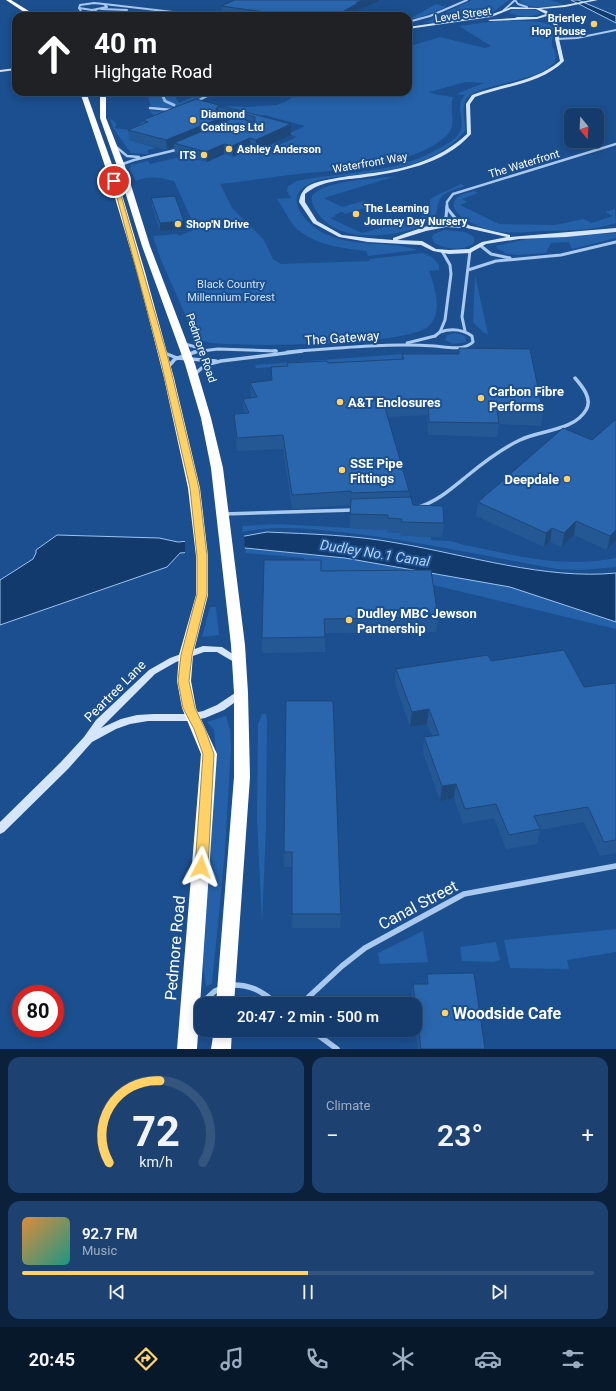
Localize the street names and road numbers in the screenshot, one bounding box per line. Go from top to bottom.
street label: Level Street [434,5,493,25]
street label: The Waterfront [487,147,561,181]
street label: Waterfront Way [332,150,409,176]
street label: Pedmore Road [183,312,219,384]
street label: The Gateway [304,328,380,348]
street label: Peartree Lane [81,657,149,725]
street label: Canal Street [375,876,461,934]
street label: Pedmore Road [161,895,189,1001]

